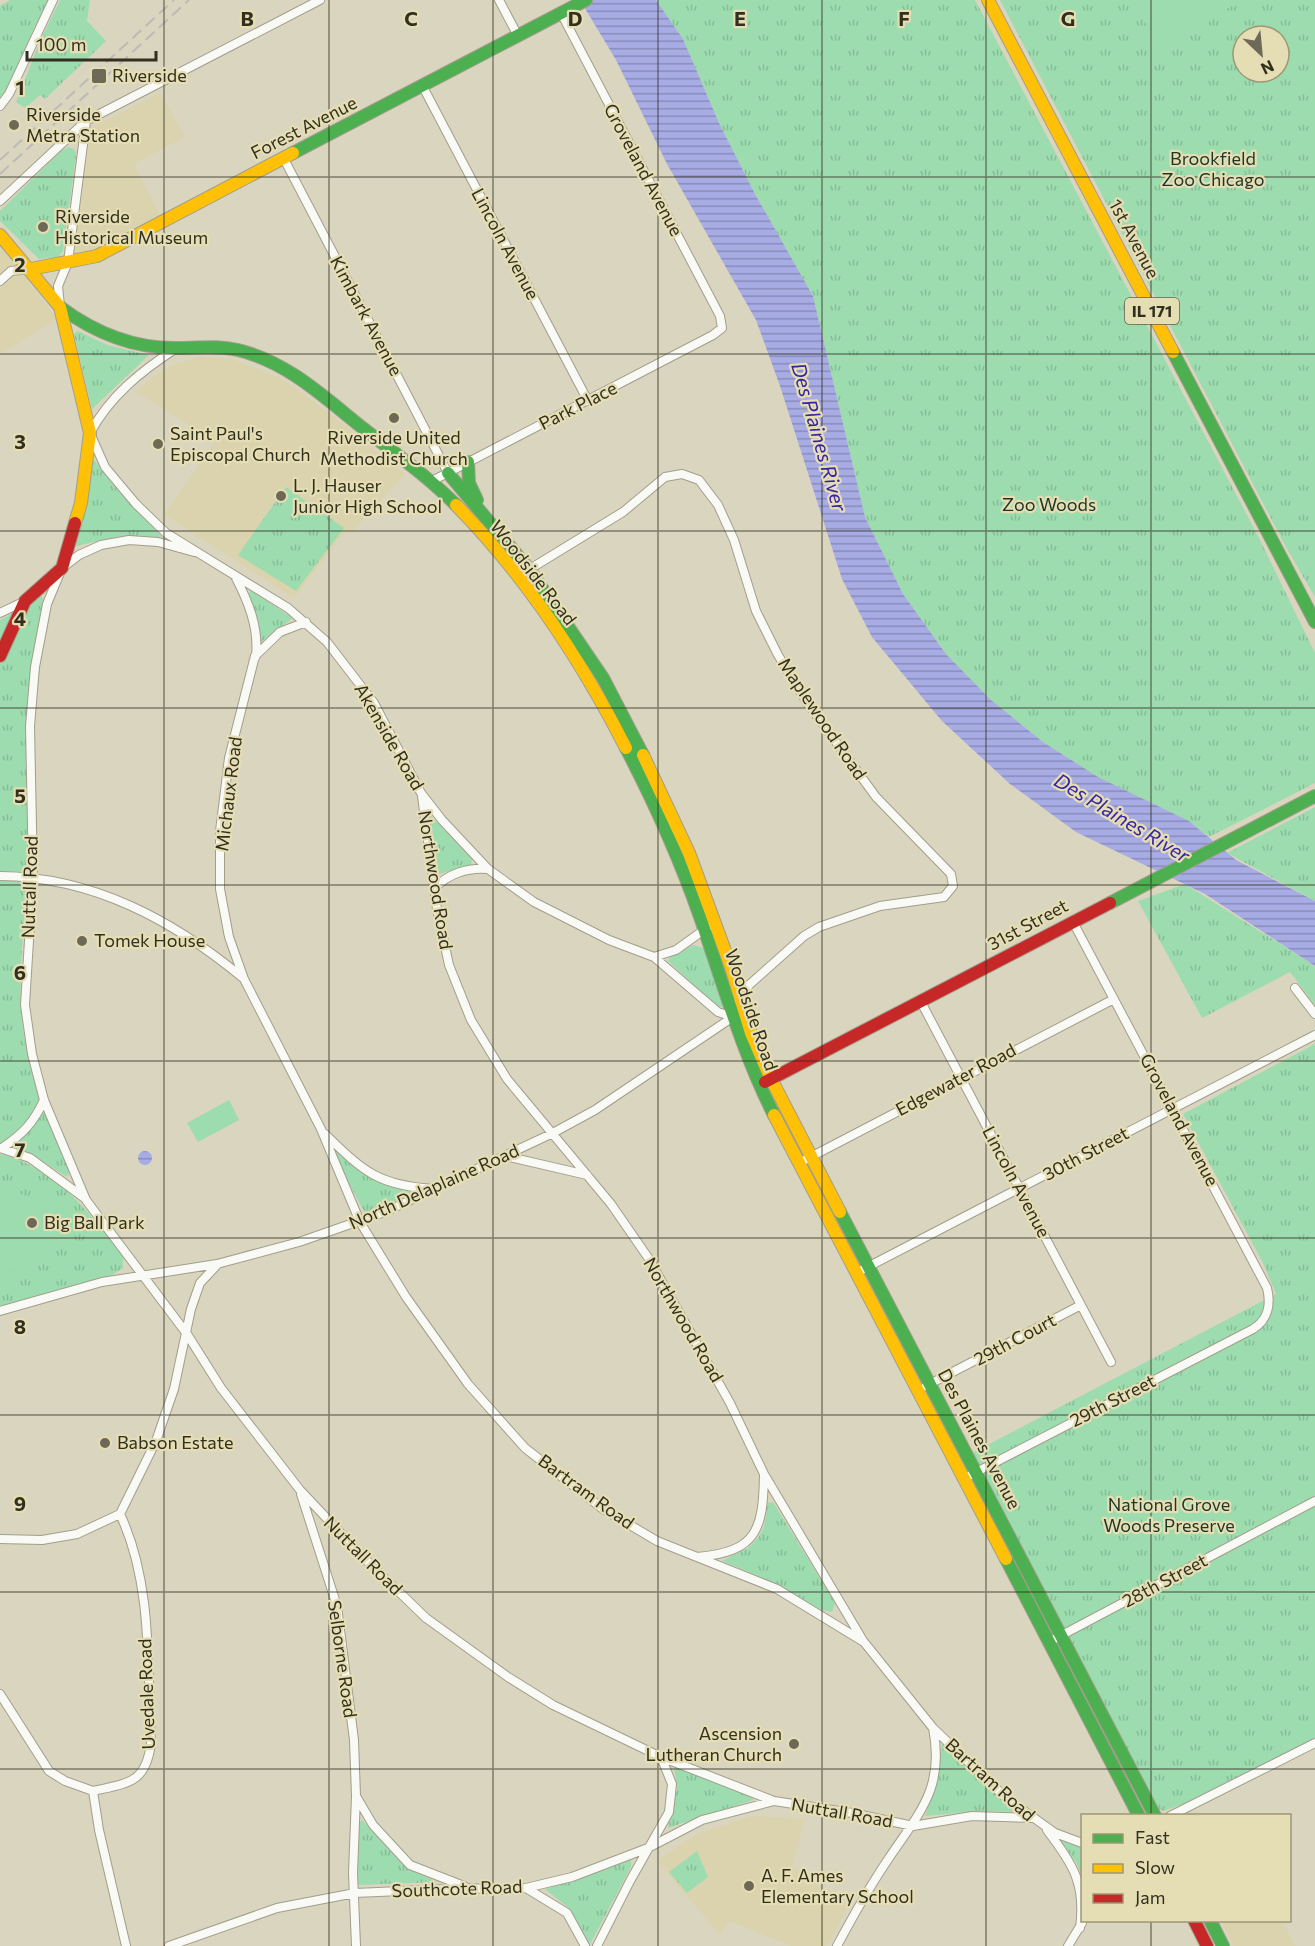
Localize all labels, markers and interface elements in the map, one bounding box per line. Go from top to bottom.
text: B [240,6,254,30]
text: C [404,6,418,30]
text: D [568,6,582,30]
text: E [734,6,746,30]
text: F [898,6,910,30]
text: G [1061,6,1075,30]
scale bar [27,24,156,62]
north arrow [1231,24,1291,84]
text: 100 m [36,33,86,55]
text: N [1258,57,1277,79]
place label: Riverside [112,64,187,86]
marker: Riverside [90,67,108,85]
text: 1 [15,75,25,99]
street label: Forest Avenue [247,91,360,163]
street label: Groveland Avenue [600,99,688,240]
place label: Riverside Metra Station [26,103,140,146]
marker: Riverside Metra Station [7,118,21,132]
park label: Brookfield Zoo Chicago [1162,147,1264,190]
street label: Lincoln Avenue [467,184,545,303]
street label: 1st Avenue [1105,195,1165,282]
place label: Riverside Historical Museum [55,205,208,248]
marker: Riverside Historical Museum [36,220,50,234]
text: 2 [14,252,26,276]
street label: Kimbark Avenue [326,252,408,379]
road number: IL 171 [1125,298,1179,324]
water label: Des Plaines River [787,360,853,515]
street label: Park Place [535,376,620,434]
marker: Riverside United Methodist Church [387,411,401,425]
place label: Saint Paul's Episcopal Church [170,422,311,465]
place label: Riverside United Methodist Church [320,426,468,469]
text: 3 [14,429,26,453]
marker: Saint Paul's Episcopal Church [151,437,165,451]
place label: L. J. Hauser Junior High School [293,474,442,517]
marker: L. J. Hauser Junior High School [274,489,288,503]
park label: Zoo Woods [1002,493,1096,515]
street label: Woodside Road [486,515,582,629]
text: 4 [14,606,26,630]
street label: Maplewood Road [774,653,872,784]
street label: Akenside Road [350,679,429,794]
street label: Michaux Road [210,735,246,853]
water label: Des Plaines River [1051,767,1195,867]
text: 5 [14,783,26,807]
street label: Northwood Road [414,809,458,951]
street label: Nuttall Road [16,835,42,939]
street label: 31st Street [984,894,1071,954]
place label: Tomek House [94,929,205,951]
marker: Tomek House [75,934,89,948]
street label: Woodside Road [721,946,783,1073]
text: 6 [14,960,26,984]
street label: Edgewater Road [892,1038,1019,1120]
street label: Groveland Avenue [1136,1049,1224,1190]
street label: 30th Street [1039,1121,1132,1185]
street label: Lincoln Avenue [978,1122,1056,1241]
text: 7 [15,1137,26,1161]
street label: North Delaplaine Road [345,1139,522,1234]
place label: Big Ball Park [44,1211,145,1233]
marker: Big Ball Park [25,1216,39,1230]
street label: Northwood Road [639,1253,729,1386]
street label: 29th Court [970,1308,1059,1370]
text: 8 [14,1314,26,1338]
street label: Des Plaines Avenue [934,1365,1026,1512]
street label: 29th Street [1066,1369,1159,1431]
place label: Babson Estate [117,1431,234,1453]
marker: Babson Estate [98,1436,112,1450]
street label: Bartram Road [534,1449,639,1533]
text: 9 [14,1491,26,1515]
park label: National Grove Woods Preserve [1103,1493,1235,1536]
street label: Nuttall Road [320,1511,408,1599]
street label: 28th Street [1118,1549,1211,1612]
street label: Selborne Road [324,1599,362,1719]
street label: Uvedale Road [133,1638,159,1750]
place label: Ascension Lutheran Church [645,1722,782,1765]
street label: Bartram Road [941,1733,1040,1825]
marker: Ascension Lutheran Church [787,1737,801,1751]
street label: Nuttall Road [790,1792,895,1832]
legend [1081,1814,1291,1922]
text: Fast [1135,1826,1170,1848]
text: Slow [1135,1856,1175,1878]
place label: A. F. Ames Elementary School [761,1864,914,1907]
street label: Southcote Road [391,1875,523,1901]
marker: A. F. Ames Elementary School [742,1879,756,1893]
text: Jam [1135,1886,1165,1908]

